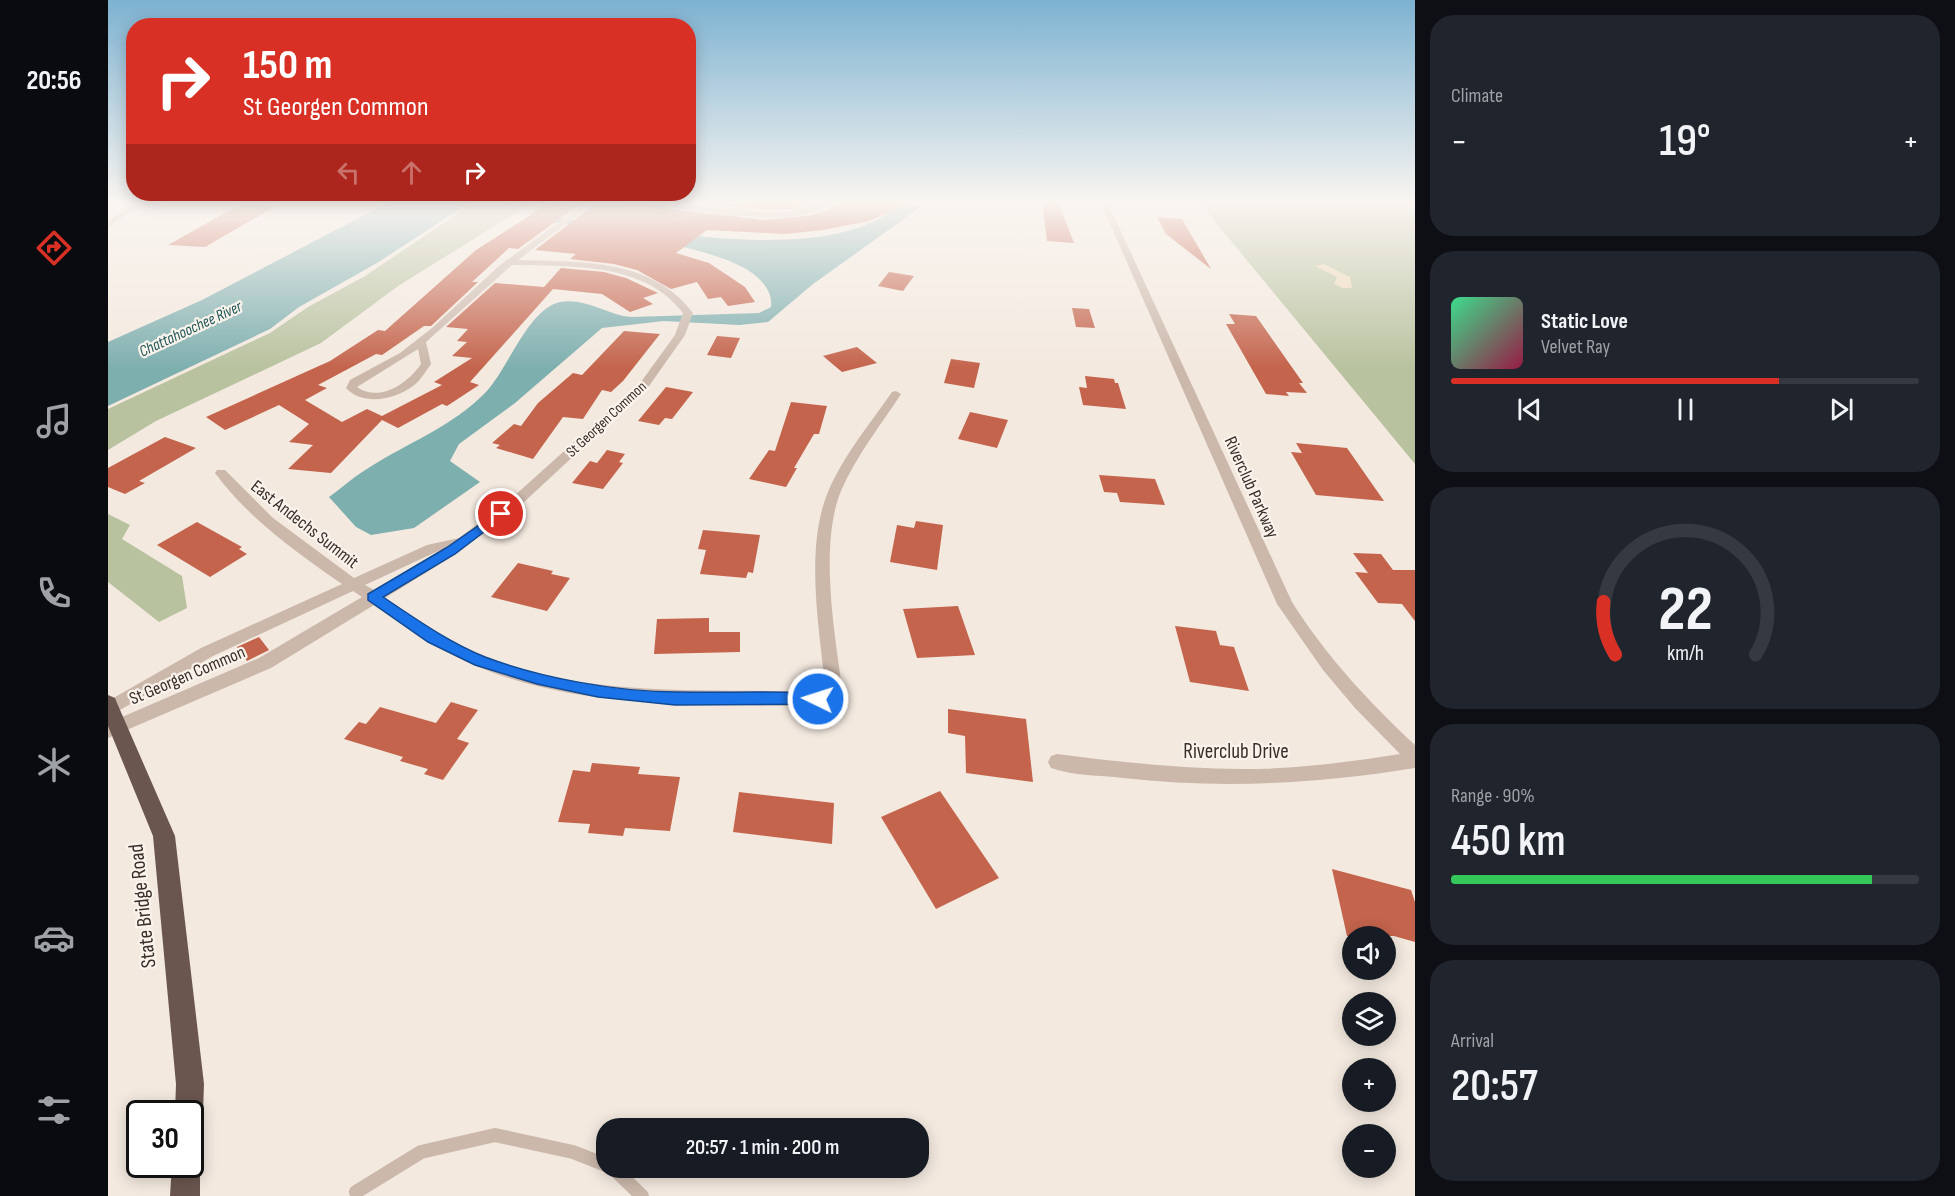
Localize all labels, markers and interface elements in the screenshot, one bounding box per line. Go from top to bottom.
text: 150 m [243,40,332,91]
icon: right [144,42,222,120]
text: 20:56 [27,65,81,97]
text: Climate [1451,84,1503,108]
text: St Georgen Common [243,91,429,123]
text: 19° [1659,114,1711,169]
text: − [1451,122,1467,162]
text: + [1903,122,1919,162]
icon: left [332,156,365,189]
icon: ahead [395,156,428,189]
icon: right [458,156,491,189]
icon: directions [33,227,75,269]
water label: Chattahoochee River [136,297,245,361]
text: Static Love [1541,308,1628,335]
text: Velvet Ray [1541,335,1610,359]
street label: St Georgen Common [562,377,651,461]
icon: previous [1513,393,1546,426]
icon: pause [1669,393,1702,426]
icon: next [1825,393,1858,426]
icon: music [33,400,75,442]
street label: Riverclub Parkway [1220,433,1283,541]
street label: East Andechs Summit [247,476,363,573]
pin [475,488,526,539]
icon: arrive [484,497,517,530]
icon: phone [33,572,75,614]
text: 22 [1658,573,1712,648]
text: km/h [1666,641,1704,666]
street label: St Georgen Common [126,642,248,709]
position arrow [786,667,850,731]
street label: Riverclub Drive [1183,739,1289,764]
icon: climate [33,744,75,786]
text: Range · 90% [1451,784,1535,808]
text: 450 km [1451,814,1566,869]
street label: State Bridge Road [124,843,161,969]
icon: car [33,917,75,959]
map controls [1342,926,1396,1178]
button: sound [1342,926,1396,980]
button: layers [1342,992,1396,1046]
text: Arrival [1451,1029,1494,1053]
button: + [1342,1058,1396,1112]
text: 20:57 [1451,1059,1538,1114]
icon: filters [33,1089,75,1131]
speed limit sign: 30 [126,1100,204,1178]
button: − [1342,1124,1396,1178]
text: 20:57 · 1 min · 200 m [686,1134,839,1161]

